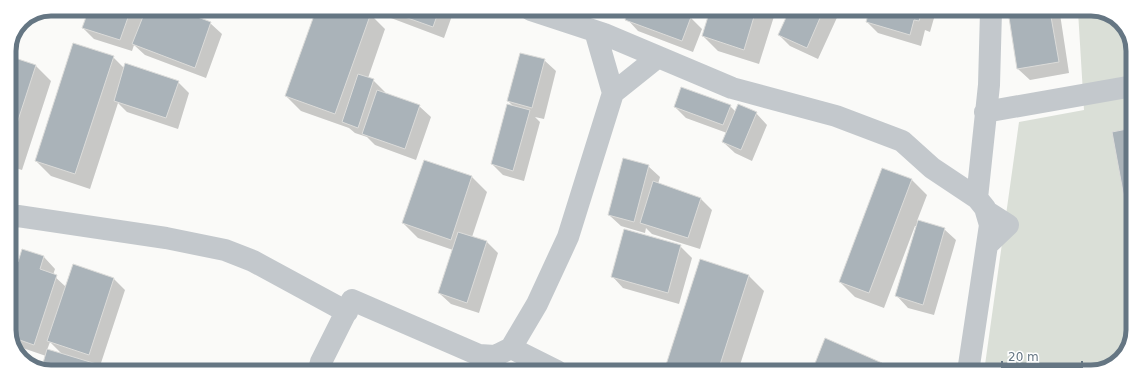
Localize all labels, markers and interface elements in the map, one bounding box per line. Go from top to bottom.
scale bar [1002,343,1082,369]
text: 20 m [1008,350,1039,364]

